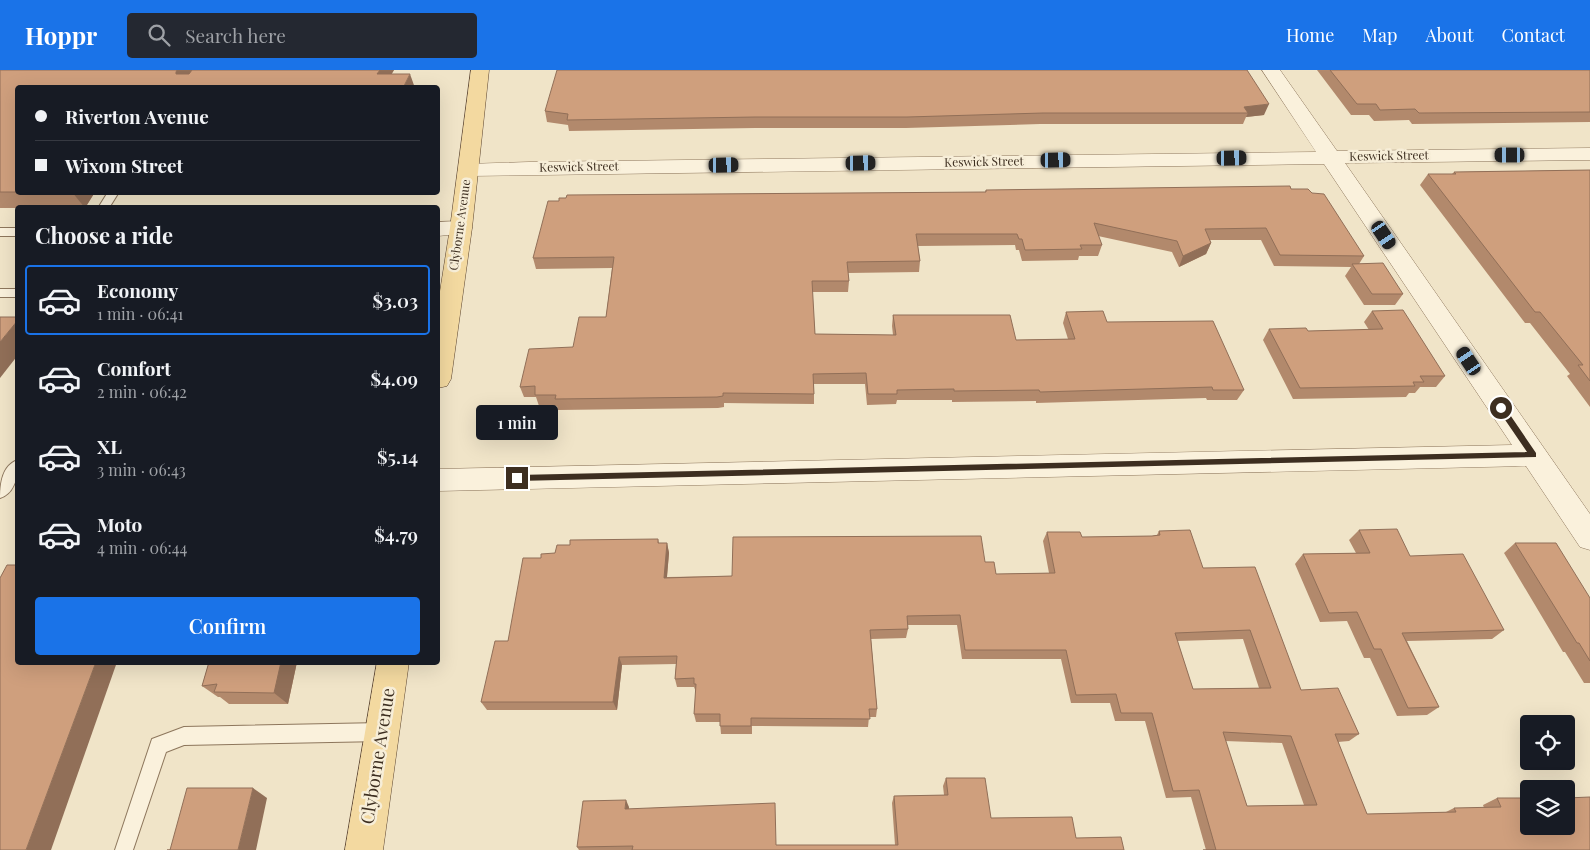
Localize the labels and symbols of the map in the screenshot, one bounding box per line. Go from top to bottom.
street label: Keswick Street [1349,146,1430,164]
car [1495,148,1525,163]
car [1216,150,1247,166]
street label: Keswick Street [944,152,1025,170]
car [1040,152,1071,168]
car [845,155,876,171]
street label: Keswick Street [539,157,620,175]
car [708,157,739,173]
street label: Clyborne Avenue [445,178,473,271]
car [1369,218,1398,252]
car [1454,344,1483,378]
route start [1490,397,1512,419]
callout: 1 min [476,406,558,440]
route end [506,467,528,489]
street label: Clyborne Avenue [354,686,400,826]

